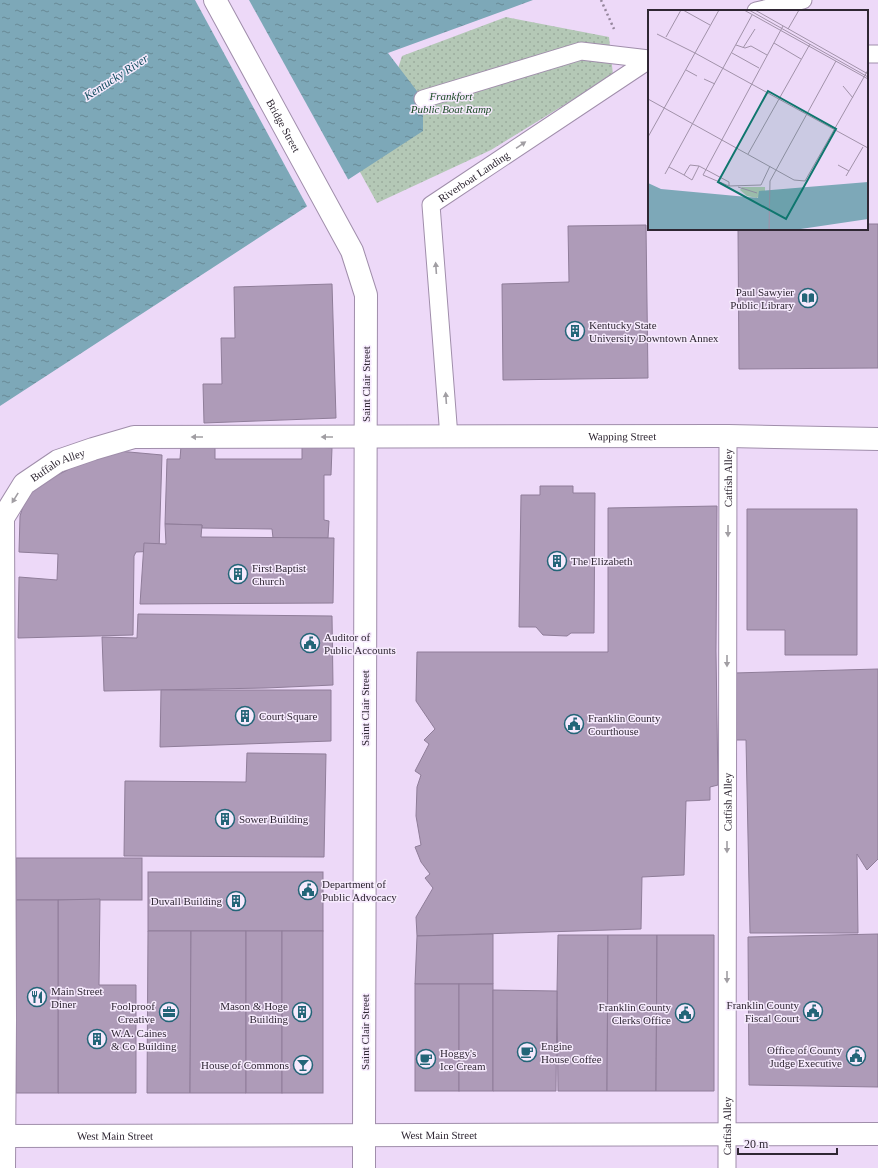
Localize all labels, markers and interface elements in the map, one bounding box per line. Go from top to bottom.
inset map [648,10,868,230]
water label: Kentucky River [80,51,151,103]
park label: Frankfort Public Boat Ramp [410,90,492,115]
street label: Bridge Street [264,97,303,154]
one-way arrow [516,141,527,149]
street label: Riverboat Landing [436,148,512,205]
one-way arrow [433,262,440,274]
place label: Paul Sawyier Public Library [730,286,794,311]
library icon: Paul Sawyier Public Library [797,287,819,309]
place label: Kentucky State University Downtown Annex [589,319,719,344]
building icon: Kentucky State University Downtown Annex [564,320,586,342]
street label: Saint Clair Street [360,346,372,422]
one-way arrow [443,392,450,404]
street label: Wapping Street [588,430,656,442]
one-way arrow [190,434,203,440]
one-way arrow [320,434,333,440]
street label: Buffalo Alley [28,446,87,484]
street label: Catfish Alley [722,448,734,507]
one-way arrow [12,492,19,504]
one-way arrow [725,525,731,538]
building icon: The Elizabeth [546,550,568,572]
place label: The Elizabeth [571,555,633,567]
place label: First Baptist Church [252,562,306,587]
building icon: First Baptist Church [227,563,249,585]
place label: Auditor of Public Accounts [324,631,396,656]
public building icon: Auditor of Public Accounts [299,632,321,654]
one-way arrow [724,655,730,668]
street label: Saint Clair Street [359,670,371,746]
building icon: Court Square [234,705,256,727]
place label: Court Square [259,710,317,722]
place label: Franklin County Courthouse [588,712,661,737]
public building icon: Franklin County Courthouse [563,713,585,735]
street label: Catfish Alley [721,772,734,831]
building icon: Sower Building [214,808,236,830]
place label: Sower Building [239,813,309,825]
one-way arrow [724,841,730,854]
place label: Department of Public Advocacy [322,878,397,903]
public building icon: Department of Public Advocacy [297,879,319,901]
building icon: Duvall Building [225,890,247,912]
place label: Duvall Building [151,895,222,907]
one-way arrow [724,971,730,984]
place label: Main Street Diner [51,985,103,1010]
restaurant icon: Main Street Diner [26,986,48,1008]
street label: Saint Clair Street [359,994,371,1070]
place label: Franklin County Fiscal Court [727,999,799,1024]
place label: Foolproof Creative [111,1000,155,1025]
place label: Mason & Hoge Building [220,1000,288,1025]
public building icon: Franklin County Fiscal Court [802,1000,824,1022]
office icon: Foolproof Creative [158,1001,180,1023]
building icon: Mason & Hoge Building [291,1001,313,1023]
place label: Franklin County Clerks Office [599,1001,671,1026]
public building icon: Franklin County Clerks Office [674,1002,696,1024]
place label: W.A. Caines & Co Building [111,1027,177,1052]
building icon: W.A. Caines & Co Building [86,1028,108,1050]
place label: Engine House Coffee [541,1040,602,1065]
cafe icon: Engine House Coffee [516,1041,538,1063]
place label: Office of County Judge Executive [767,1044,842,1069]
public building icon: Office of County Judge Executive [845,1045,867,1067]
place label: Hoggy's Ice Cream [440,1047,486,1072]
cafe icon: Hoggy's Ice Cream [415,1048,437,1070]
bar icon: House of Commons [292,1054,314,1076]
place label: House of Commons [201,1059,289,1071]
street label: Catfish Alley [721,1096,733,1155]
street label: West Main Street [401,1129,477,1141]
street label: West Main Street [77,1130,153,1142]
scale bar [738,1130,837,1156]
text: 20 m [744,1137,769,1151]

